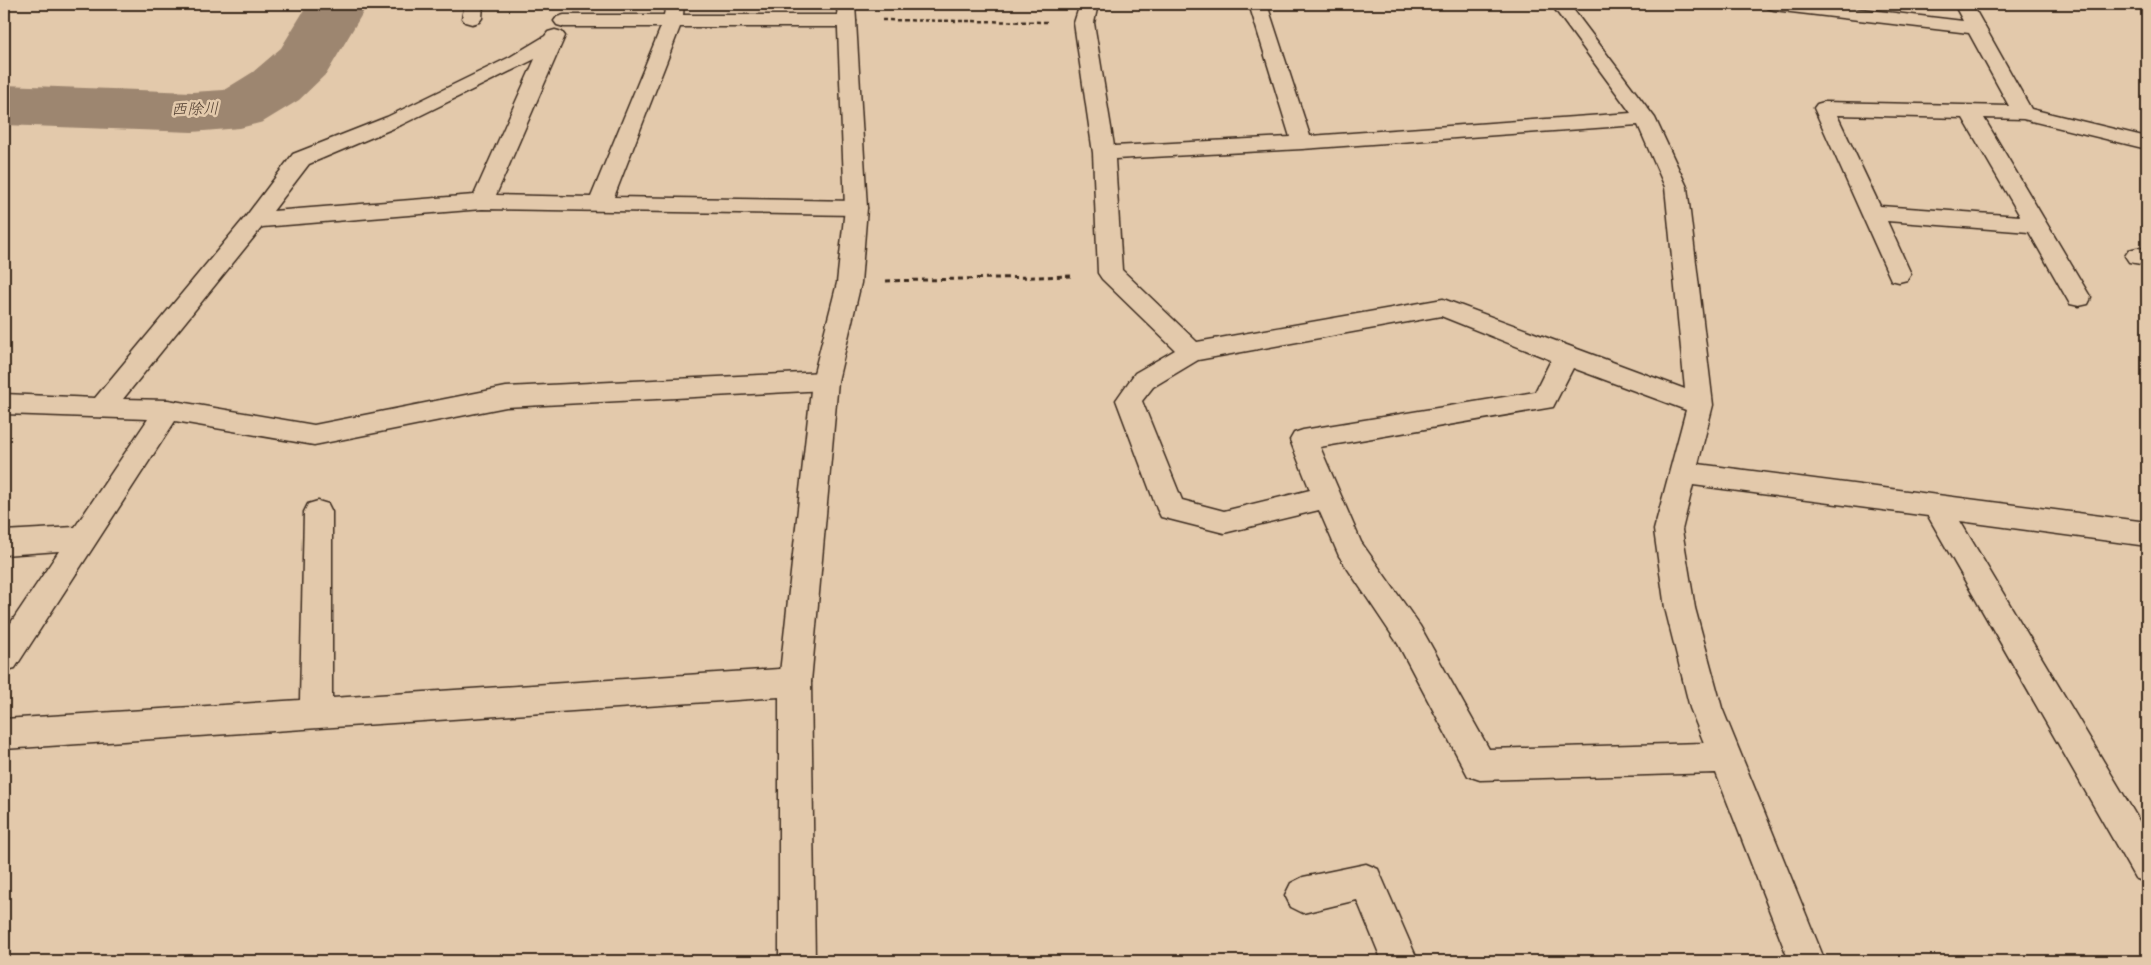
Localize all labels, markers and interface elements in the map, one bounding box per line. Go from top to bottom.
water label: 西除川 [171,98,219,122]

